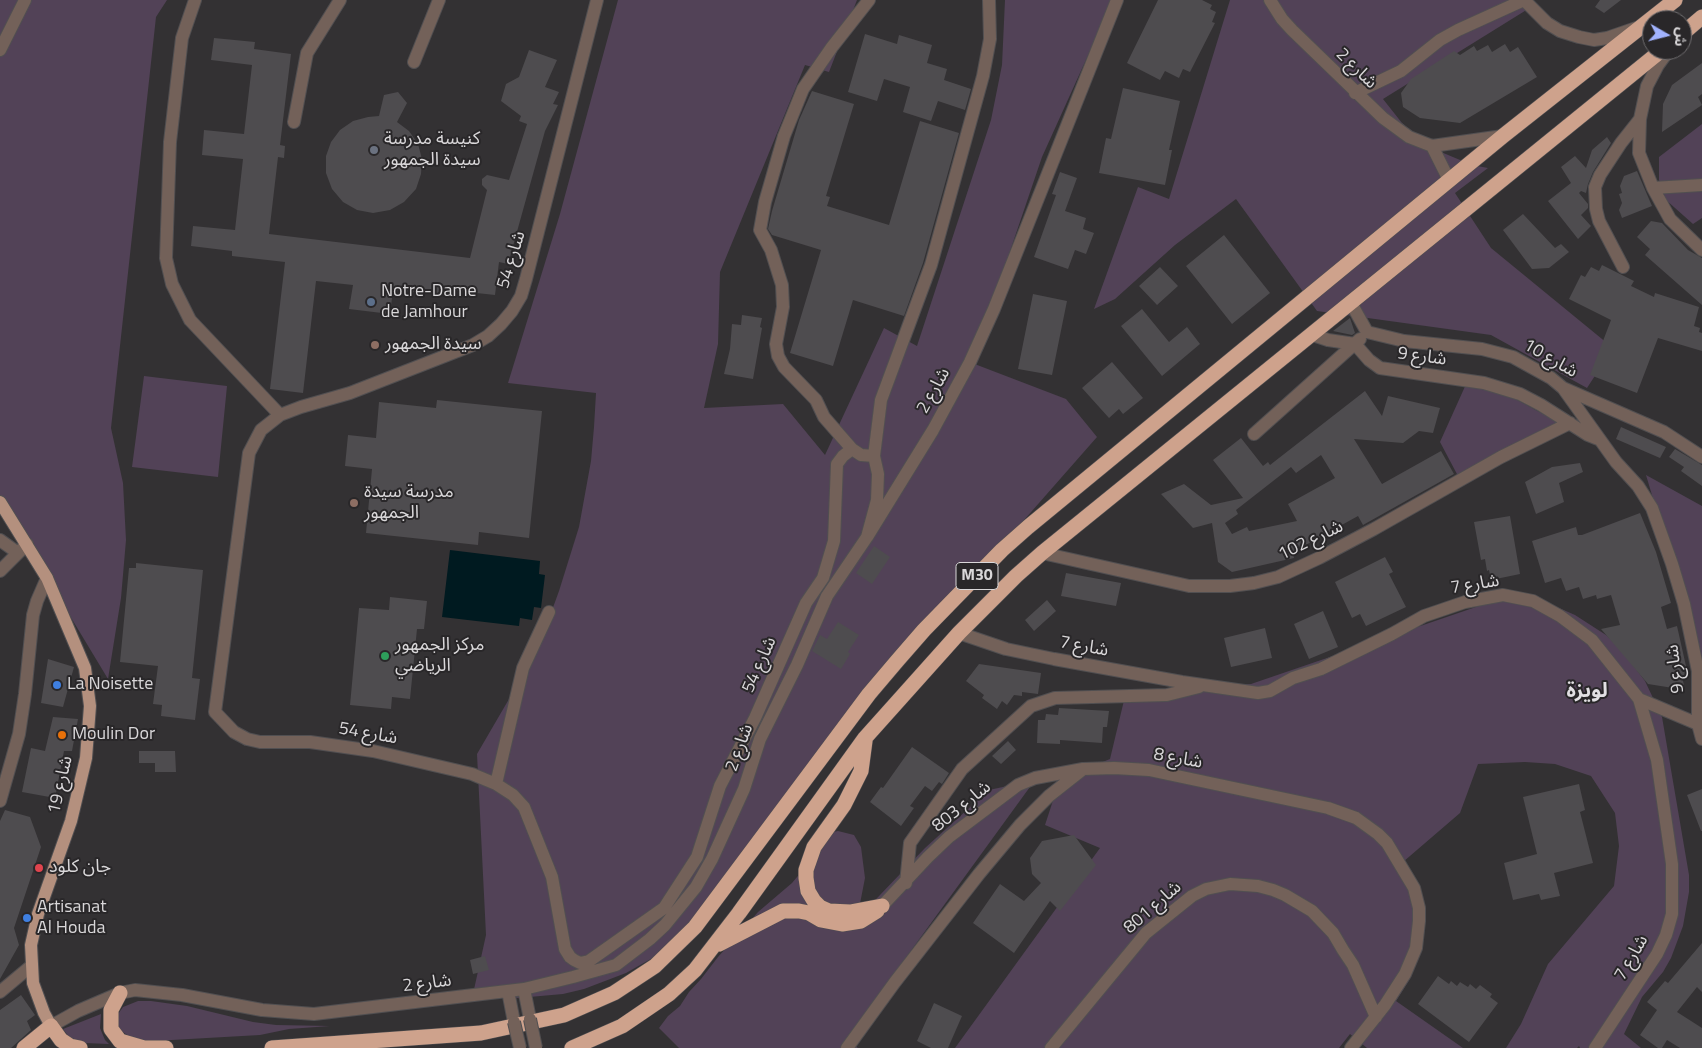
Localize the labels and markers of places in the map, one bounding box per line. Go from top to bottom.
place label: كنيسة مدرسة سيدة الجمهور [384,129,481,172]
marker: كنيسة مدرسة سيدة الجمهور [368,144,380,156]
place label: Notre-Dame de Jamhour [381,281,477,324]
marker: Notre-Dame de Jamhour [365,296,377,308]
place label: سيدة الجمهور [385,334,482,356]
marker: سيدة الجمهور [369,339,381,351]
place label: مدرسة سيدة الجمهور [364,482,454,524]
marker: مدرسة سيدة الجمهور [348,497,360,509]
place label: مركز الجمهور الرياضي [395,635,484,678]
marker: مركز الجمهور الرياضي [379,650,391,662]
place label: La Noisette [67,674,153,696]
marker: La Noisette [51,679,63,691]
place label: Moulin Dor [72,724,155,746]
marker: Moulin Dor [56,729,68,741]
place label: جان كلود [49,857,111,879]
marker: جان كلود [33,862,45,874]
place label: Artisanat Al Houda [37,897,107,940]
marker: Artisanat Al Houda [21,912,33,924]

